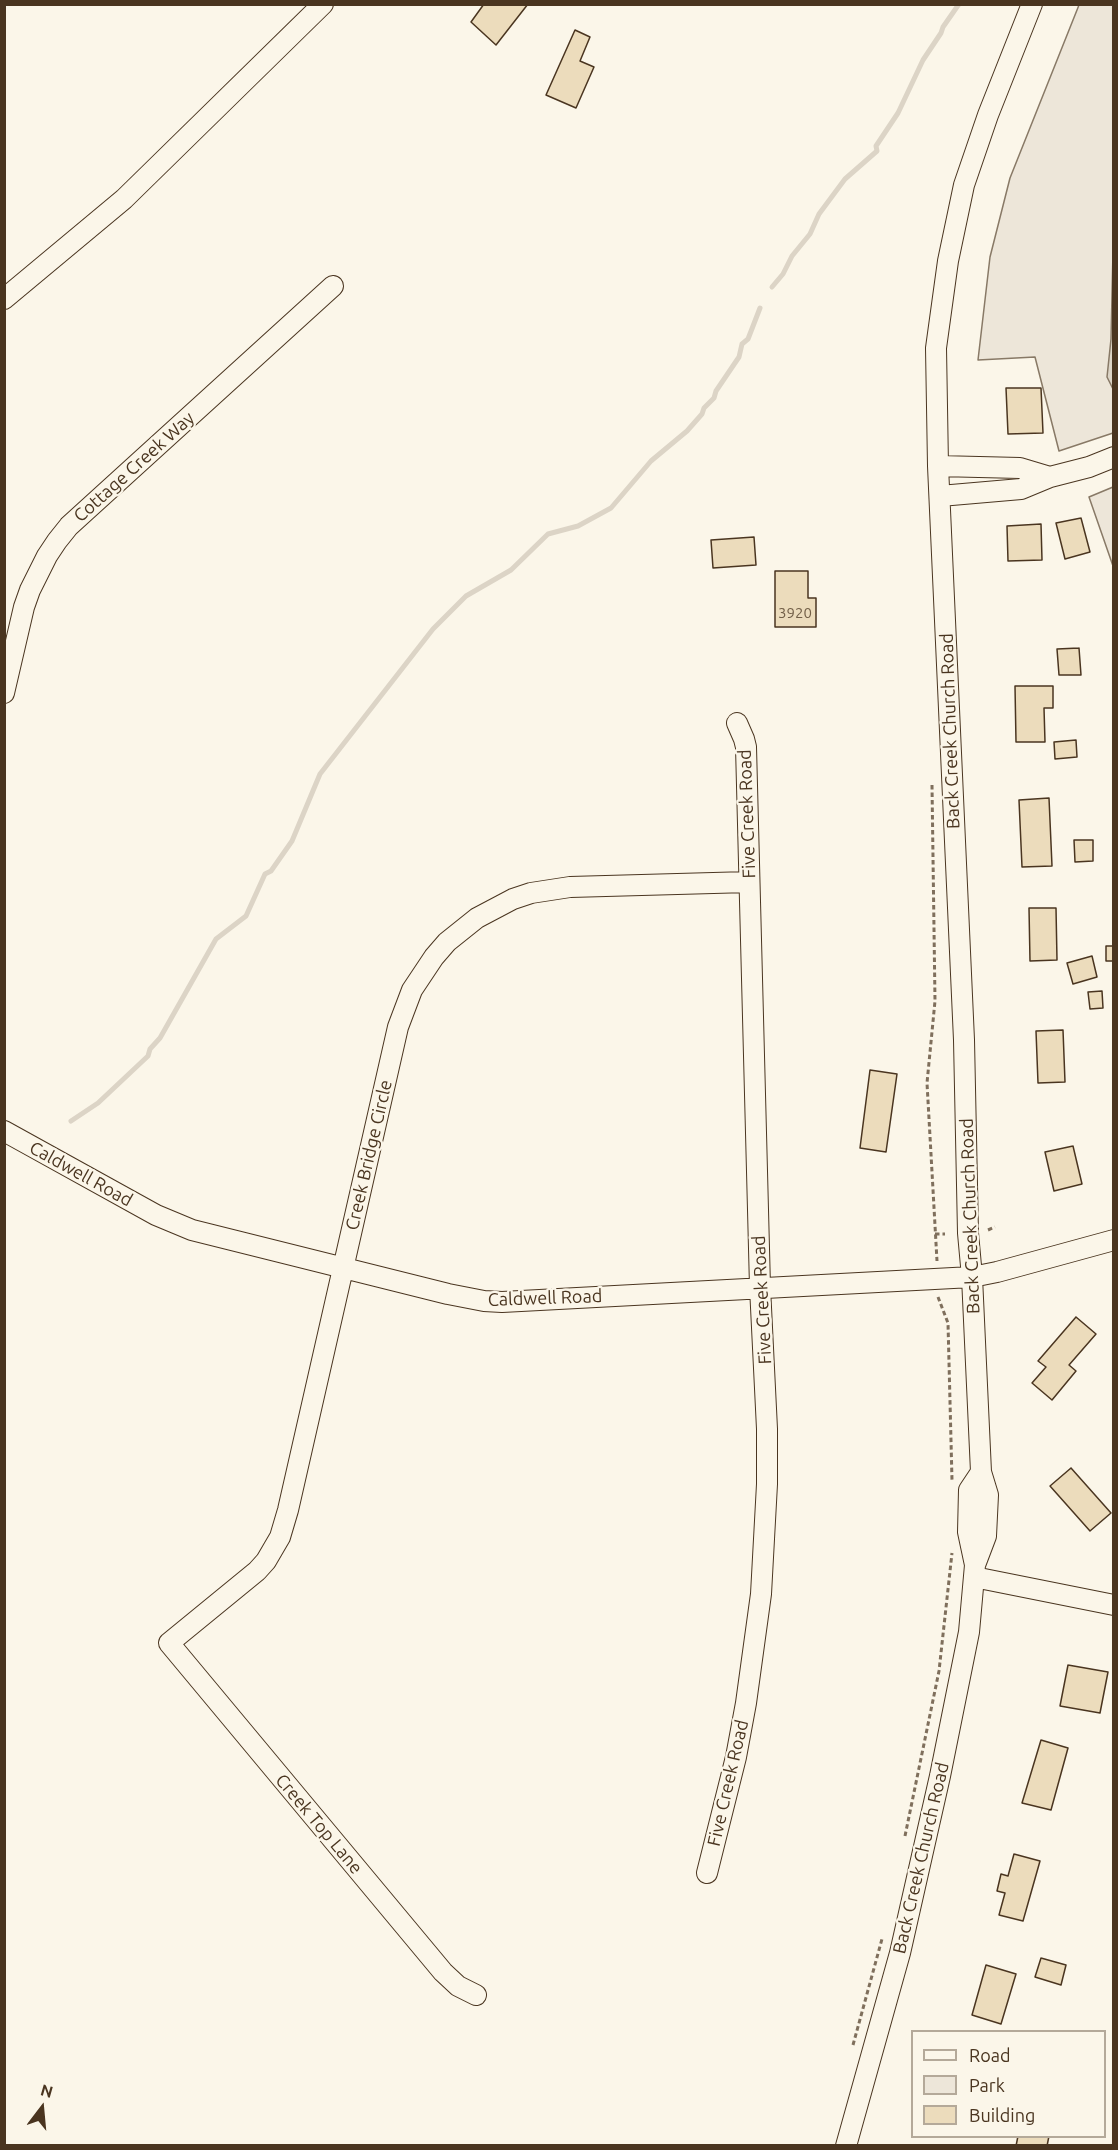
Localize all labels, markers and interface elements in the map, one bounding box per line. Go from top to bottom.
street label: Cottage Creek Way [69,407,199,527]
house number: 3920 [778,604,812,622]
street label: Back Creek Church Road [936,633,964,829]
street label: Five Creek Road [734,749,760,879]
street label: Creek Bridge Circle [341,1078,397,1232]
street label: Back Creek Church Road [956,1118,984,1314]
street label: Caldwell Road [26,1137,136,1211]
street label: Five Creek Road [748,1235,776,1365]
street label: Caldwell Road [487,1285,603,1311]
street label: Five Creek Road [703,1718,753,1848]
street label: Back Creek Church Road [888,1760,954,1956]
street label: Creek Top Lane [271,1770,367,1878]
legend [911,2030,1106,2138]
text: Road [969,2045,1011,2065]
text: Park [969,2075,1005,2095]
north arrow [12,2078,72,2138]
text: N [39,2080,55,2101]
text: Building [969,2105,1035,2125]

